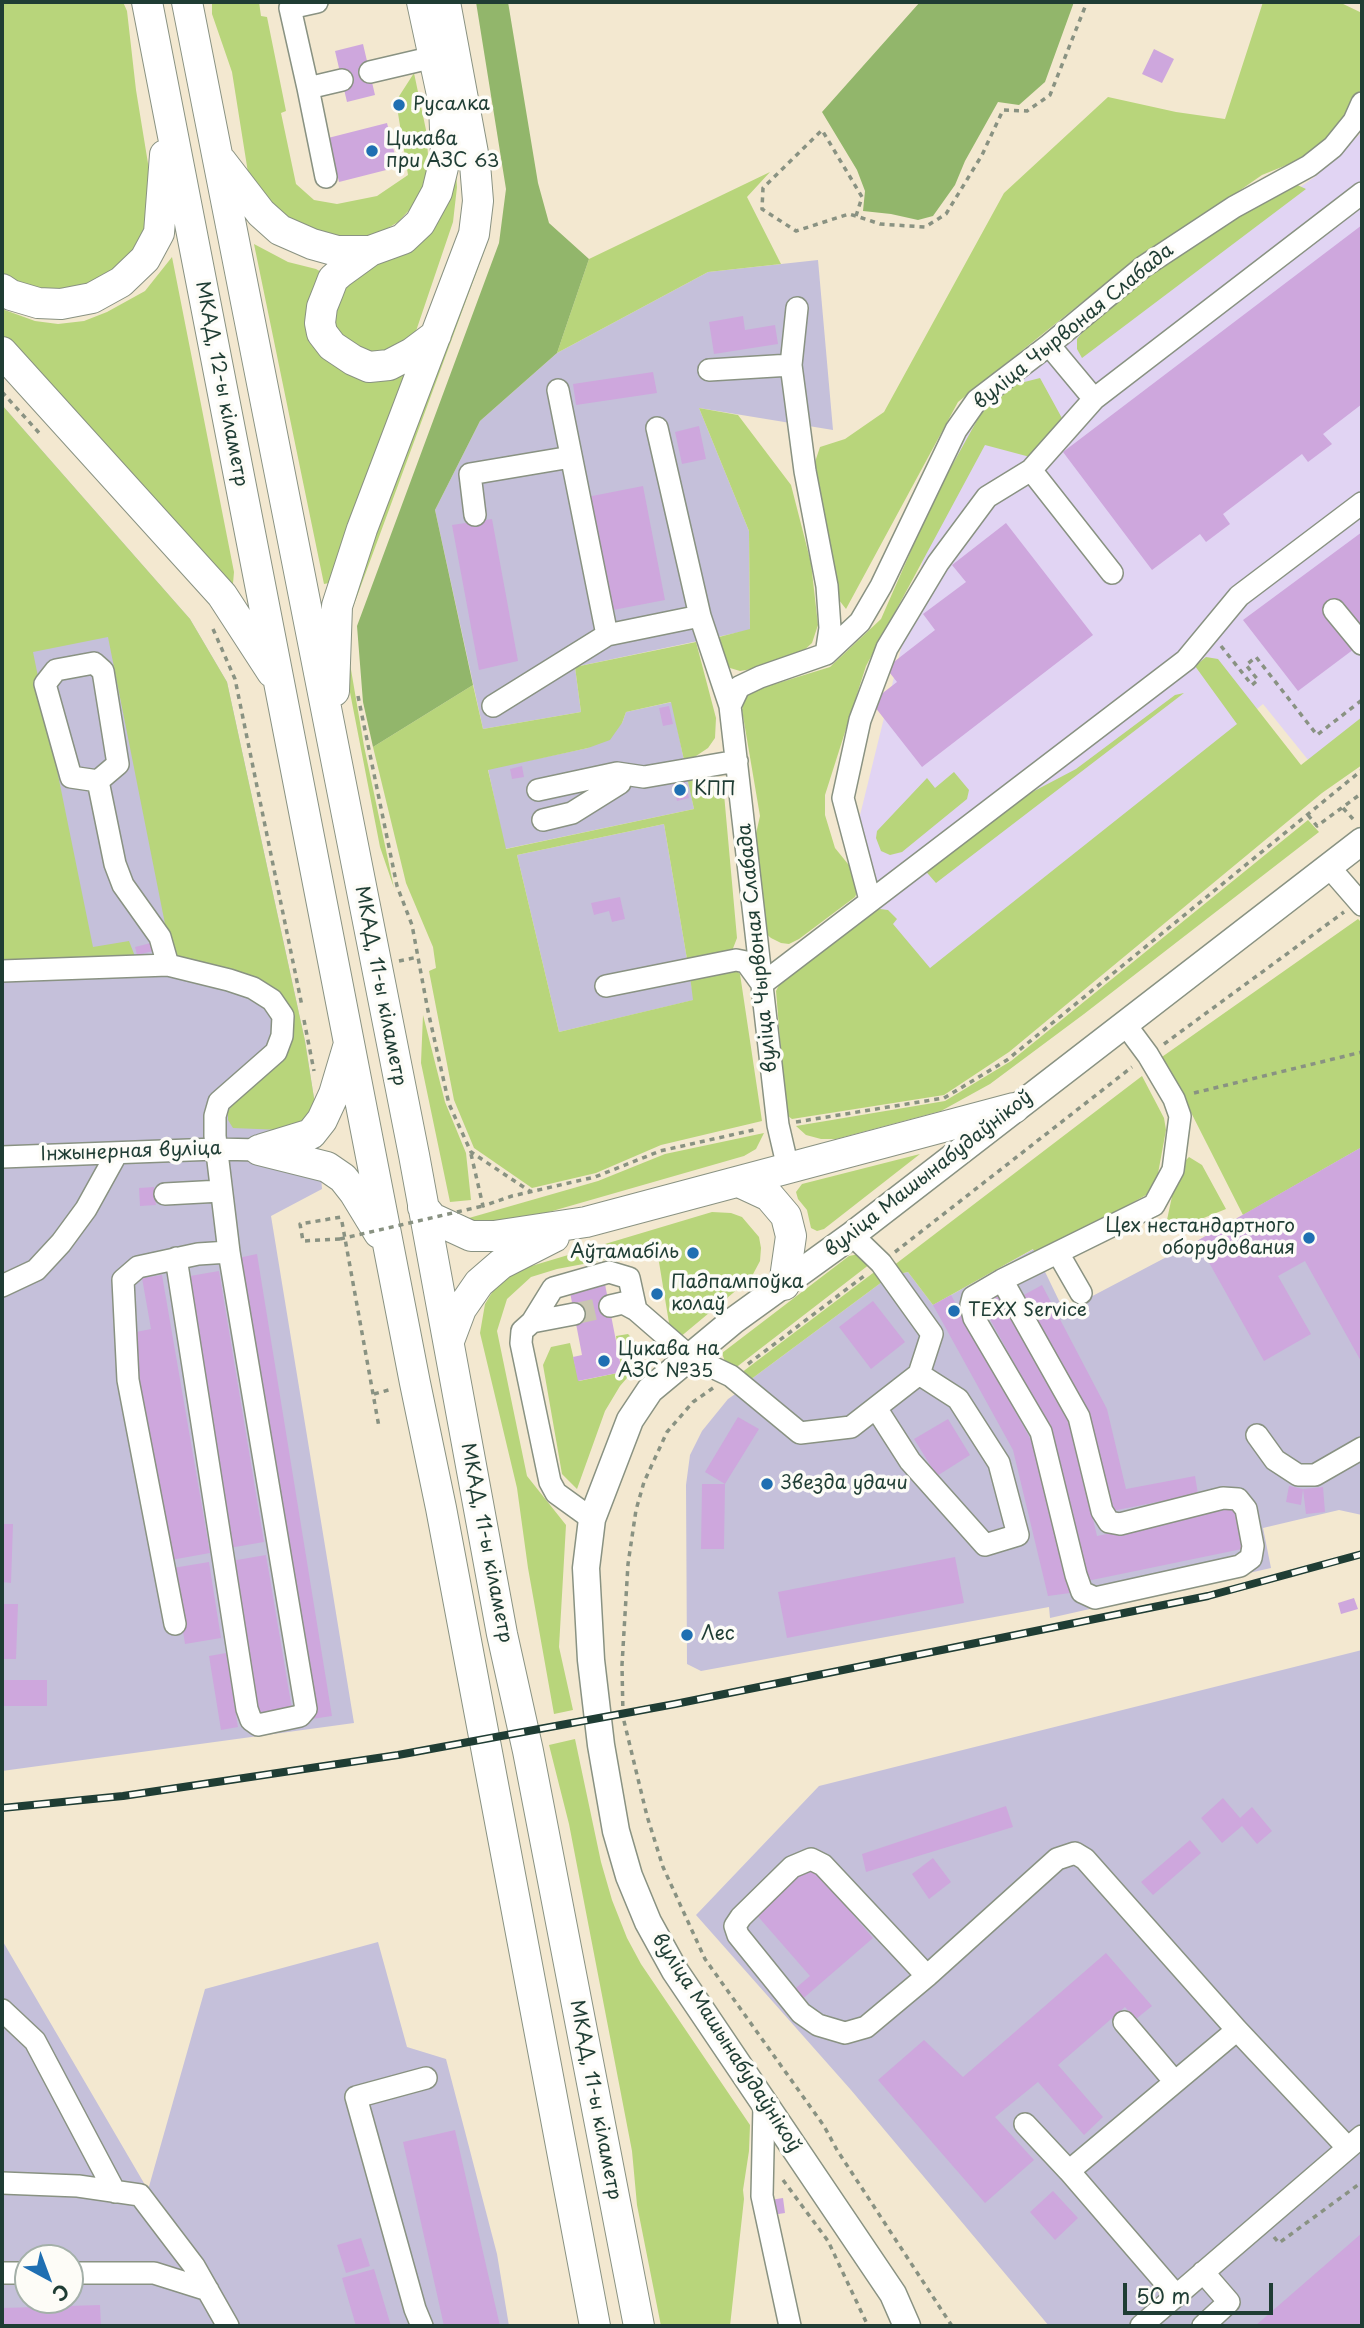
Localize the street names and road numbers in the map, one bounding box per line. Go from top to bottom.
street label: вуліца Чырвоная Слабада [970,239,1178,415]
street label: МКАД, 12-ы кіламетр [190,279,252,489]
street label: вуліца Чырвоная Слабада [734,822,782,1074]
street label: МКАД, 11-ы кіламетр [349,884,411,1088]
street label: вуліца Машынабудаўнікоў [821,1086,1037,1262]
street label: Інжынерная вуліца [40,1137,222,1167]
street label: МКАД, 11-ы кіламетр [455,1441,517,1645]
street label: вуліца Машынабудаўнікоў [647,1929,805,2157]
street label: МКАД, 11-ы кіламетр [564,1998,626,2202]

